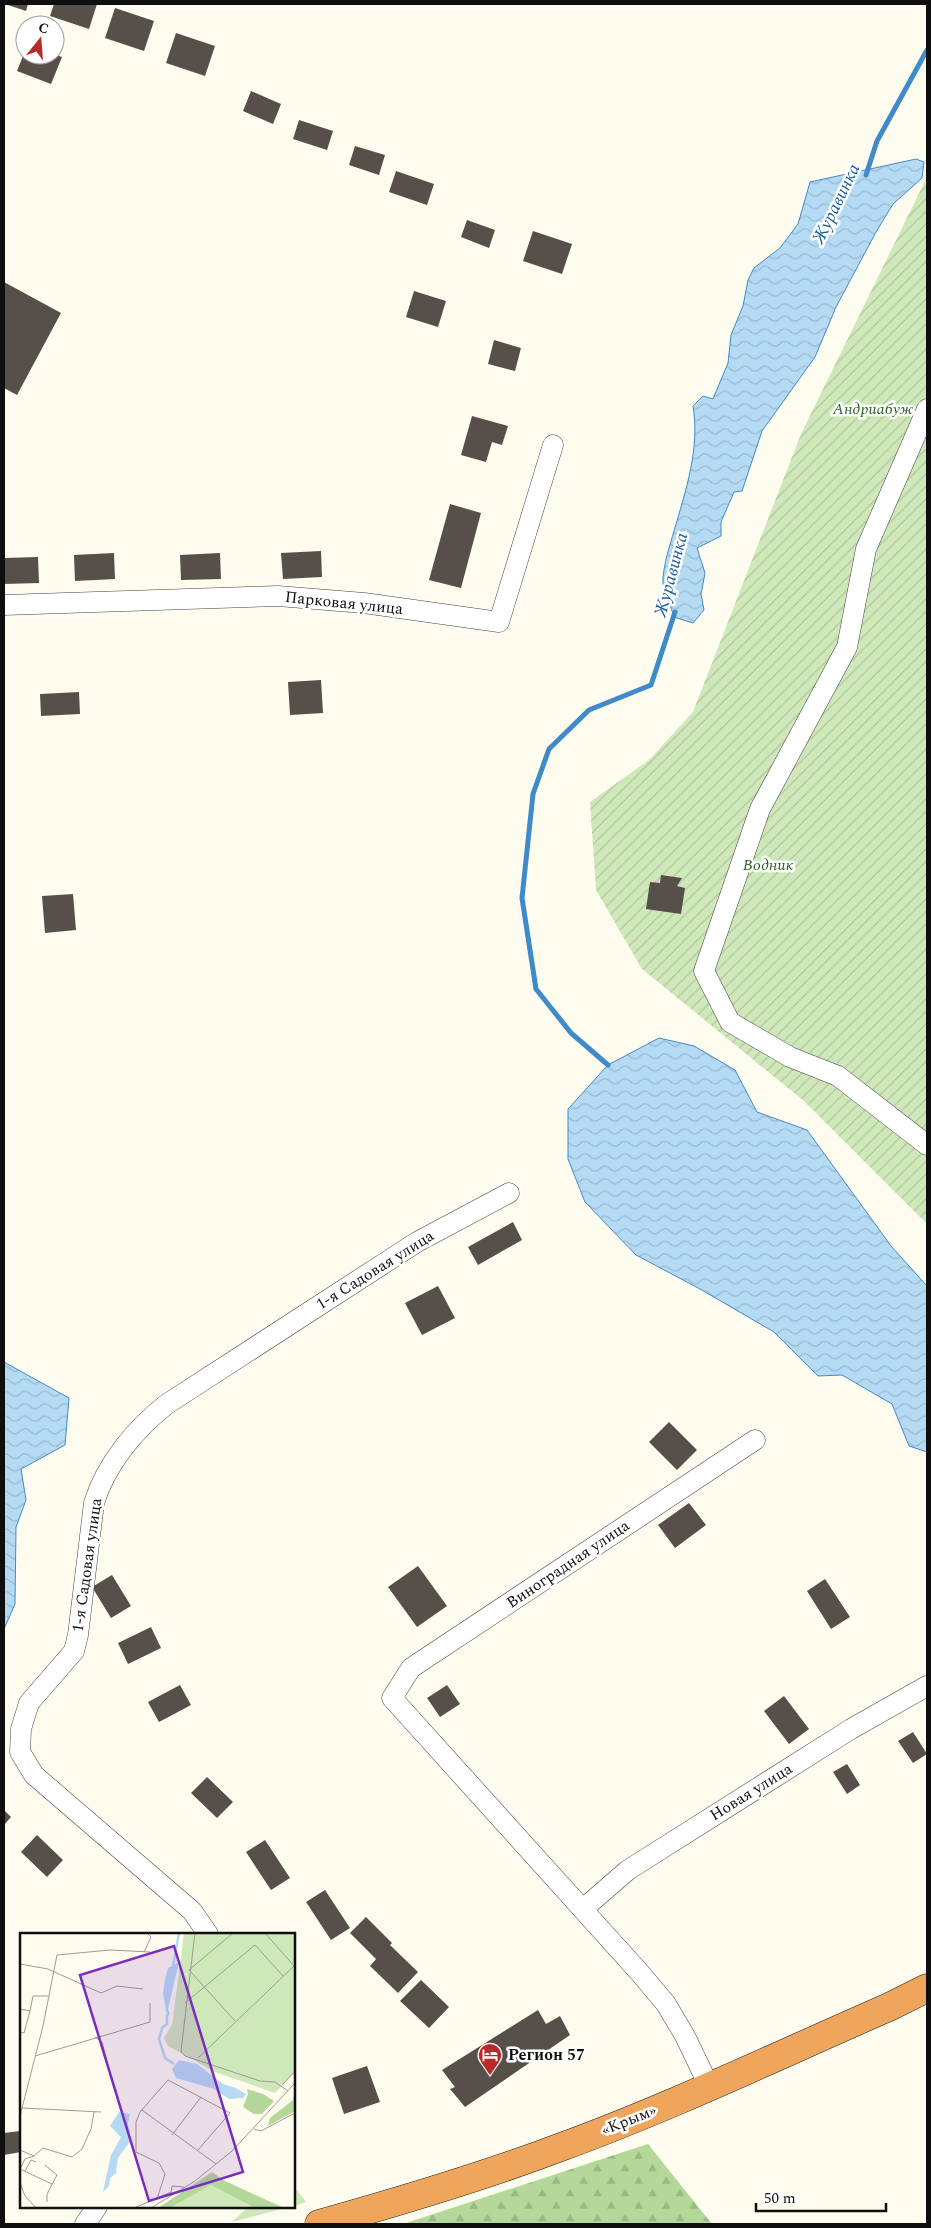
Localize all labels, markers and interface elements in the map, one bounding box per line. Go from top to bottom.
north arrow [15,15,65,65]
text: С [36,17,51,40]
water label: Журавинка [804,159,867,250]
park label: Андриабуж [832,397,914,421]
water label: Журавинка [646,529,695,621]
street label: Парковая улица [284,585,404,621]
park label: Водник [743,853,794,877]
street label: 1-я Садовая улица [311,1224,439,1316]
street label: 1-я Садовая улица [66,1496,108,1634]
street label: Виноградная улица [502,1514,635,1614]
street label: Новая улица [705,1757,797,1827]
inset map [20,1933,295,2208]
hotel icon: Регион 57 [477,2042,503,2076]
place label: Регион 57 [508,2043,585,2067]
street label: «Крым» [598,2098,660,2142]
scale bar [756,2180,886,2212]
text: 50 m [764,2187,796,2210]

